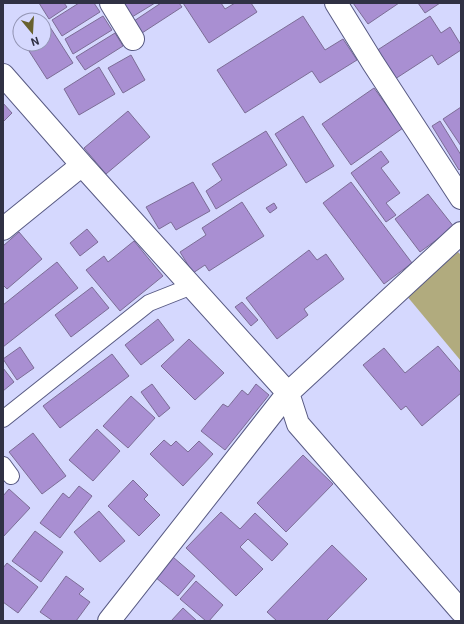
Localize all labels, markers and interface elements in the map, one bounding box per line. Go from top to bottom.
north arrow [12,12,52,52]
text: N [29,34,41,48]

